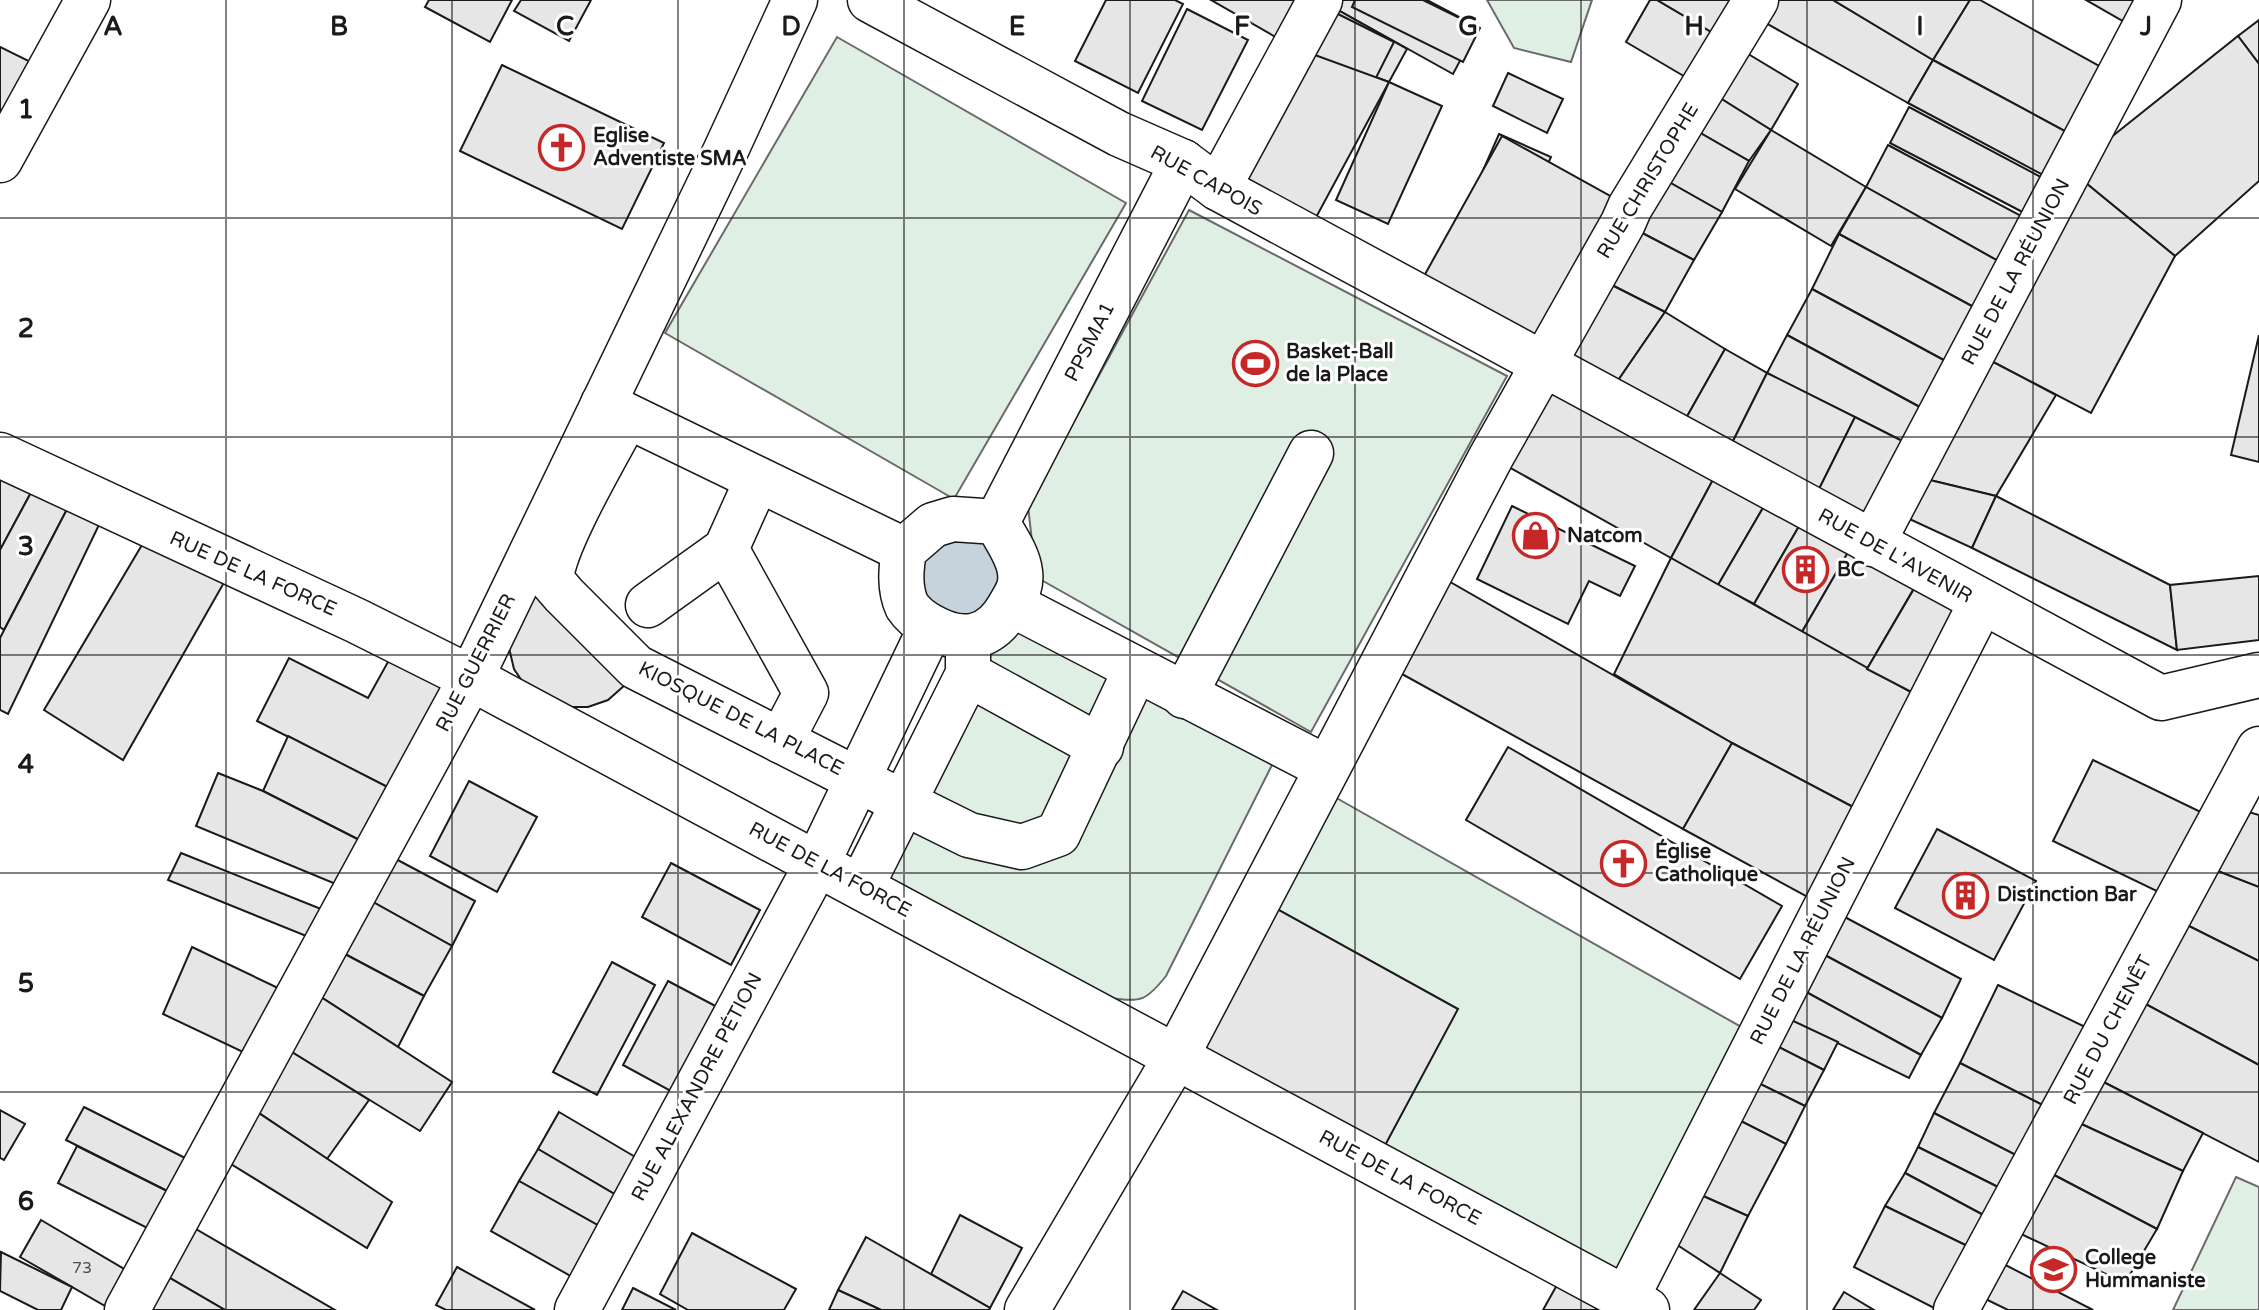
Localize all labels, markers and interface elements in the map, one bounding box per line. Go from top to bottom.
text: A [103,11,123,42]
text: B [330,11,348,42]
text: C [556,11,574,42]
text: D [781,11,801,42]
text: E [1009,11,1025,42]
text: F [1234,11,1250,42]
text: G [1458,11,1478,42]
text: H [1684,11,1704,42]
text: I [1916,11,1924,42]
text: J [2139,11,2152,42]
text: 1 [18,94,34,125]
street label: RUE CHRISTOPHE [1592,99,1704,263]
church icon: Eglise Adventiste SMA [538,123,586,171]
place label: Eglise Adventiste SMA [593,124,747,171]
street label: RUE CAPOIS [1146,140,1266,222]
street label: RUE DE LA RÉUNION [1956,174,2075,369]
street label: PPSMA1 [1060,298,1120,386]
text: 2 [18,313,34,344]
sports icon: Basket-Ball de la Place [1231,340,1279,388]
place label: Basket-Ball de la Place [1286,340,1394,387]
street label: RUE DE L'AVENIR [1814,504,1976,608]
shop icon: Natcom [1512,512,1560,560]
place label: Natcom [1567,524,1643,548]
street label: RUE DE LA FORCE [166,526,340,622]
text: 3 [18,531,34,562]
building icon: BC [1782,546,1830,594]
place label: BC [1837,558,1865,582]
street label: RUE GUERRIER [431,590,521,736]
street label: KIOSQUE DE LA PLACE [634,657,848,781]
text: 4 [18,749,34,780]
street label: RUE DE LA FORCE [745,817,915,923]
place label: Église Catholique [1655,838,1758,887]
church icon: Église Catholique [1600,839,1648,887]
street label: RUE DE LA RÉUNION [1744,853,1861,1049]
building icon: Distinction Bar [1942,871,1990,919]
place label: Distinction Bar [1997,883,2137,907]
street label: RUE DU CHENÊT [2058,951,2157,1109]
text: 5 [18,968,34,999]
street label: RUE ALEXANDRE PÉTION [626,968,768,1205]
street label: RUE DE LA FORCE [1315,1125,1485,1231]
text: 6 [18,1186,34,1217]
school or university icon: College Hummaniste [2030,1245,2078,1293]
place label: College Hummaniste [2085,1246,2205,1293]
house number: 73 [72,1258,92,1278]

